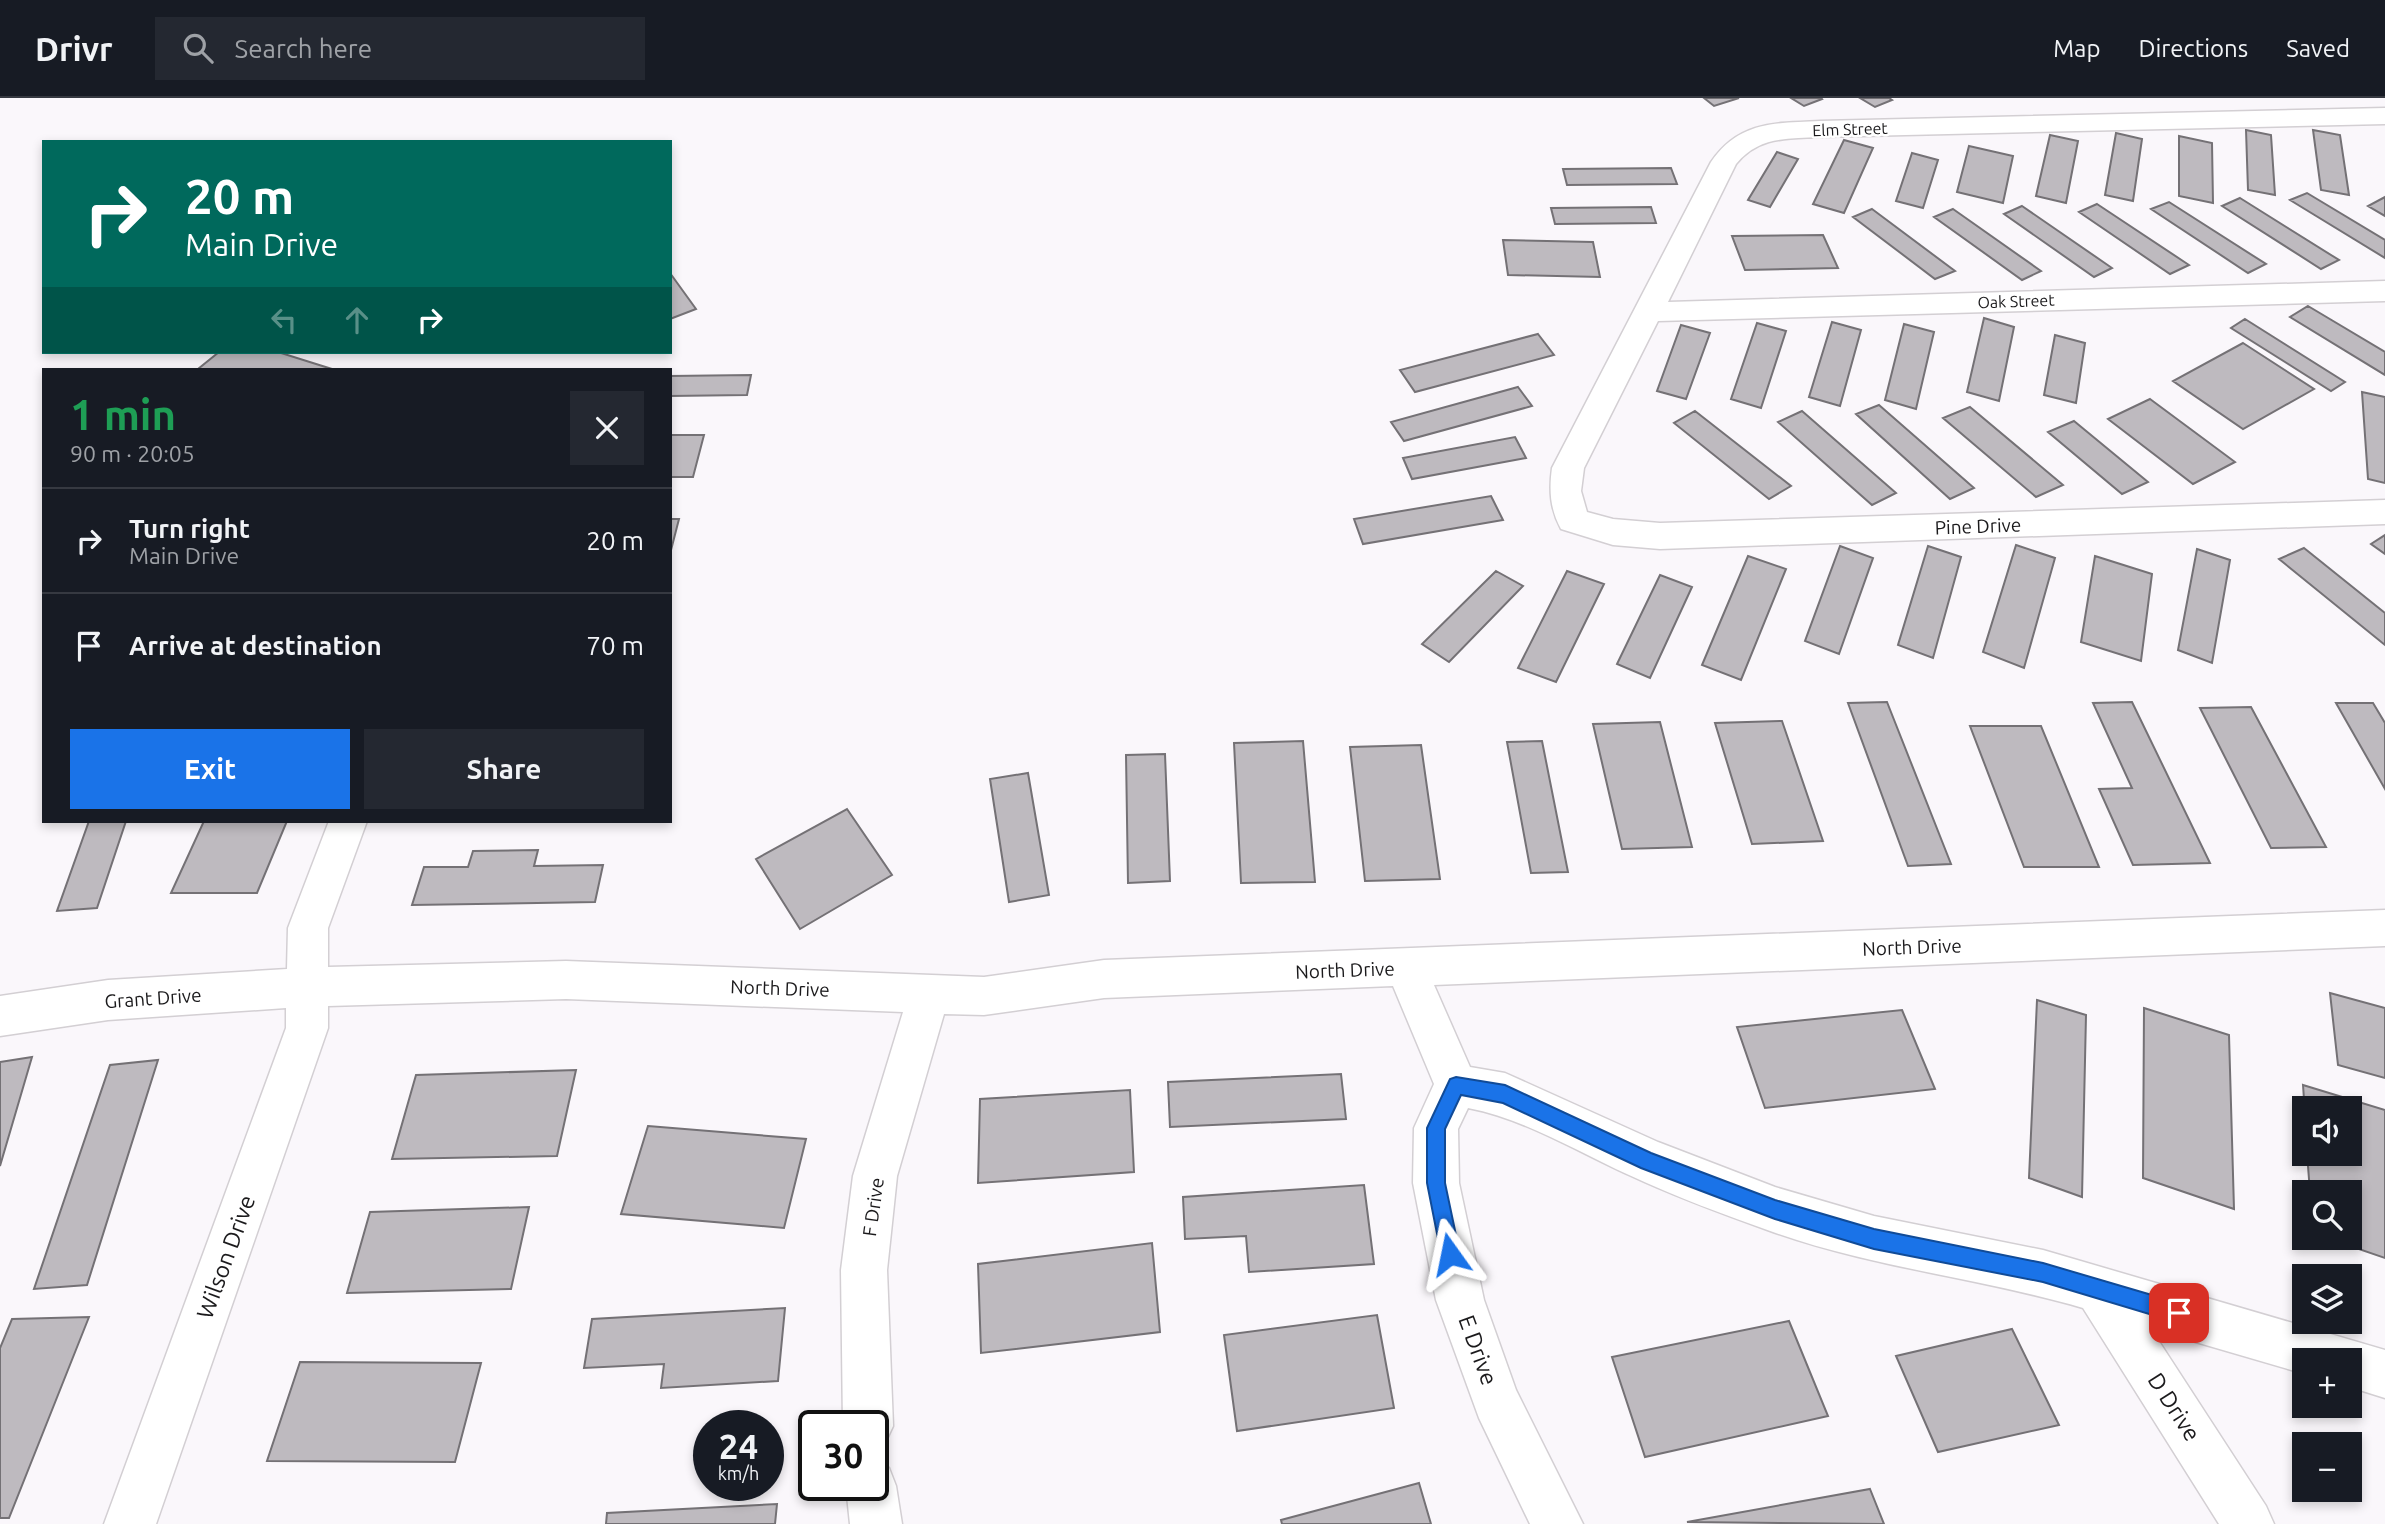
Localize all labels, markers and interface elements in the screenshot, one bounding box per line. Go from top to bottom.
search box [155,17,645,80]
icon: search [179,29,217,67]
text: Drivr [35,30,113,67]
text: Search here [235,34,372,63]
text: Map [2053,35,2100,62]
text: Directions [2138,35,2248,62]
text: Saved [2286,35,2350,62]
street label: Elm Street [1812,119,1889,139]
icon: right [70,168,161,259]
text: 20 m [185,168,294,223]
text: Main Drive [185,226,338,262]
street label: Oak Street [1977,291,2056,311]
icon: left [265,301,303,339]
icon: ahead [338,301,376,339]
icon: right [411,301,449,339]
text: 1 min [70,391,176,438]
button: close [570,391,644,465]
text: 90 m · 20:05 [70,441,195,466]
street label: Pine Drive [1934,513,2022,539]
text: Turn right [129,514,250,543]
icon: right [70,522,108,560]
text: 20 m [586,526,644,555]
text: Main Drive [129,543,239,568]
icon: arrive [70,627,108,665]
text: Arrive at destination [129,631,382,660]
text: 70 m [586,631,644,660]
button: Exit [70,729,350,809]
button: Share [364,729,644,809]
street label: North Drive [1862,934,1962,960]
street label: North Drive [1295,957,1395,983]
street label: North Drive [730,975,830,1001]
street label: Grant Drive [104,984,202,1012]
map controls [2292,1096,2362,1502]
button: sound [2292,1096,2362,1166]
street label: F Drive [858,1176,888,1238]
button: search [2292,1180,2362,1250]
street label: Wilson Drive [192,1192,259,1322]
position arrow [1413,1217,1487,1291]
button: layers [2292,1264,2362,1334]
pin [2149,1283,2209,1343]
icon: arrive [2160,1294,2198,1332]
street label: E Drive [1454,1311,1503,1388]
button: + [2292,1348,2362,1418]
street label: D Drive [2143,1368,2206,1445]
speed limit sign: 30 [798,1410,889,1501]
text: 24 [719,1426,758,1466]
button: − [2292,1432,2362,1502]
text: km/h [718,1463,759,1483]

